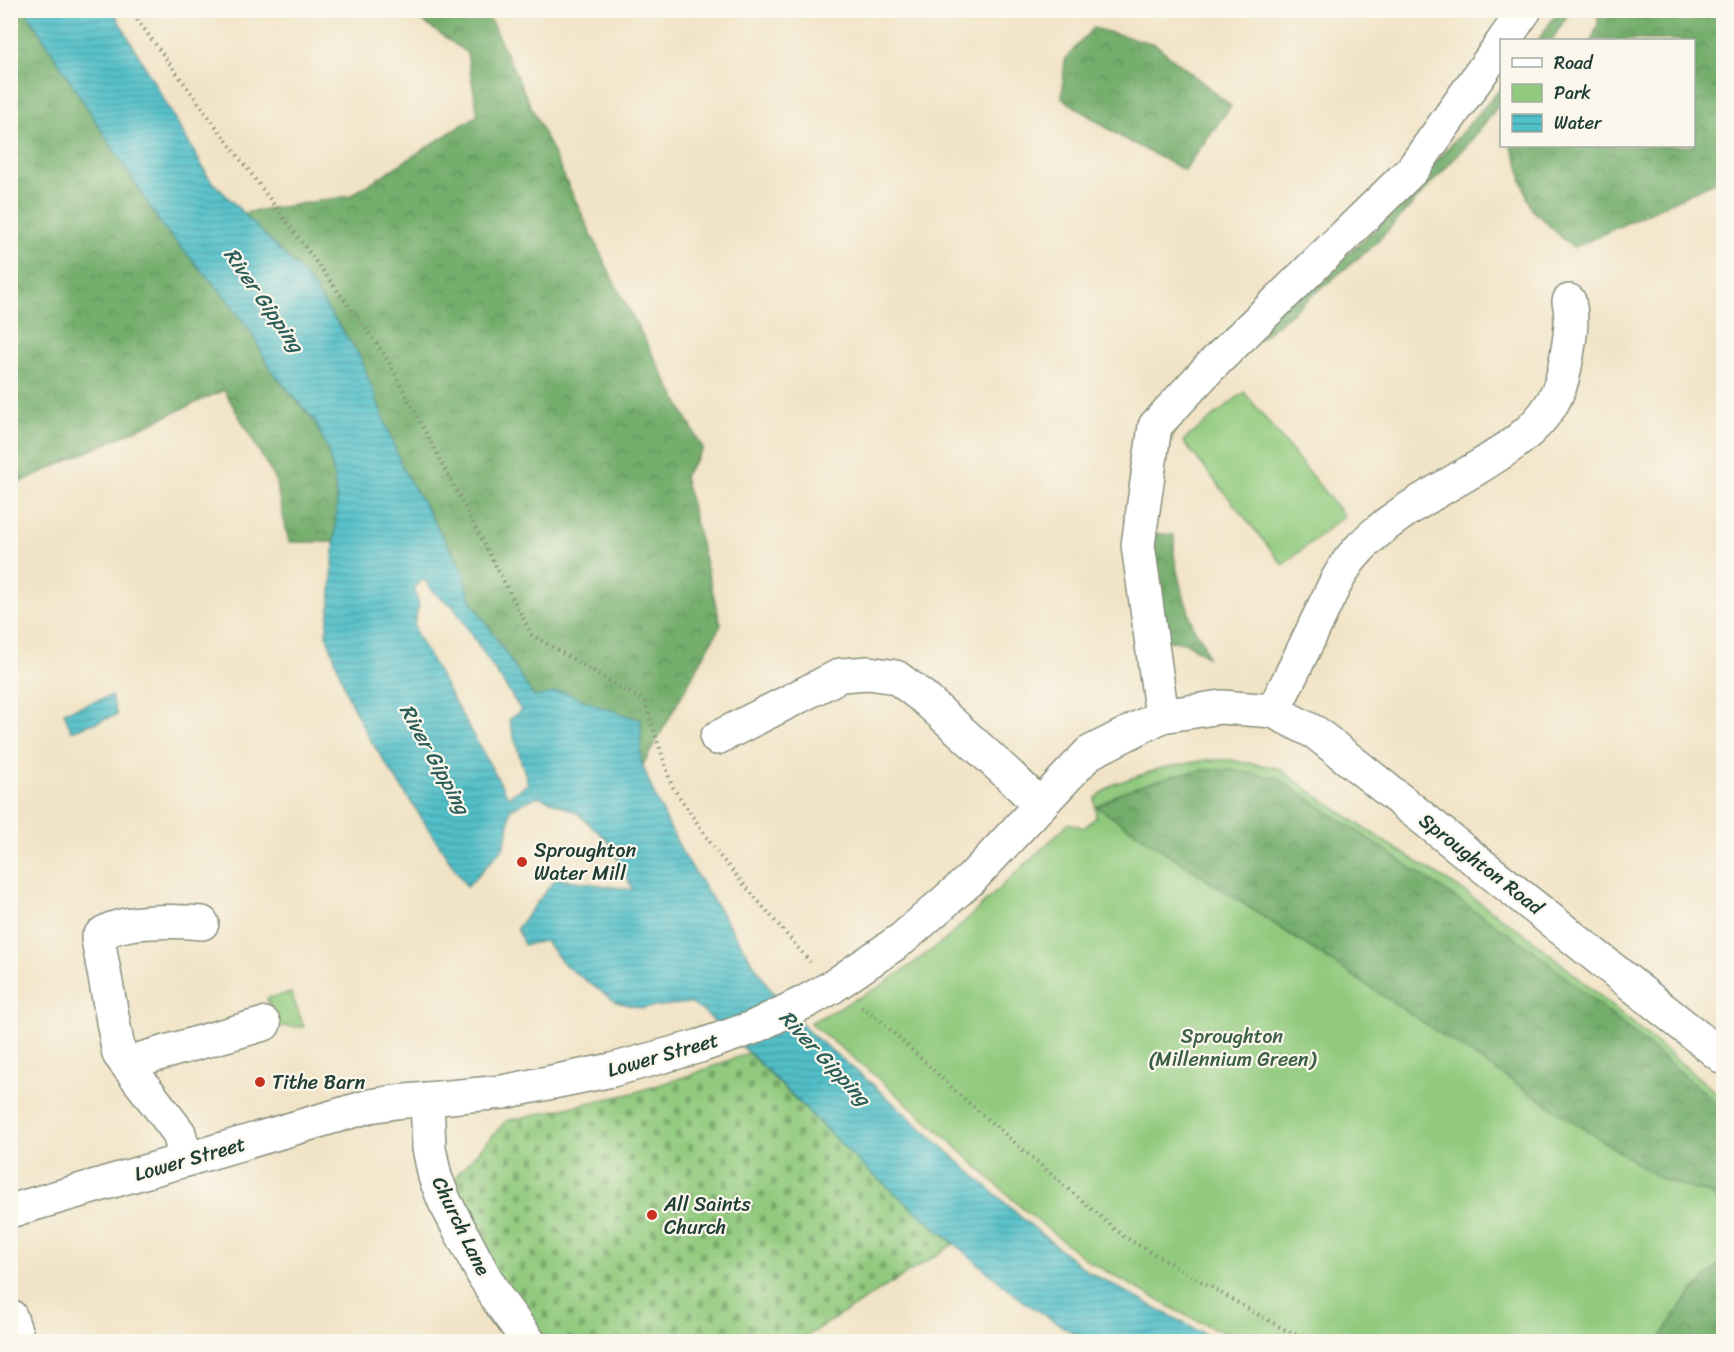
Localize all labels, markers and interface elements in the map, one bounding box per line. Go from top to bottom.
legend [1500,39,1695,147]
text: Road [1554,47,1594,79]
text: Park [1554,77,1591,109]
text: Water [1554,107,1603,139]
water label: River Gipping [213,239,315,362]
water label: River Gipping [389,696,482,823]
street label: Sproughton Road [1411,804,1552,925]
place label: Sproughton Water Mill [534,833,636,891]
marker: Sproughton Water Mill [515,855,529,869]
water label: River Gipping [770,1000,881,1117]
park label: Sproughton (Millennium Green) [1148,1019,1317,1077]
street label: Lower Street [603,1022,723,1088]
place label: Tithe Barn [272,1065,365,1100]
marker: Tithe Barn [253,1075,267,1089]
street label: Lower Street [130,1126,250,1192]
street label: Church Lane [422,1170,500,1282]
place label: All Saints Church [663,1187,751,1245]
marker: All Saints Church [645,1208,659,1222]

